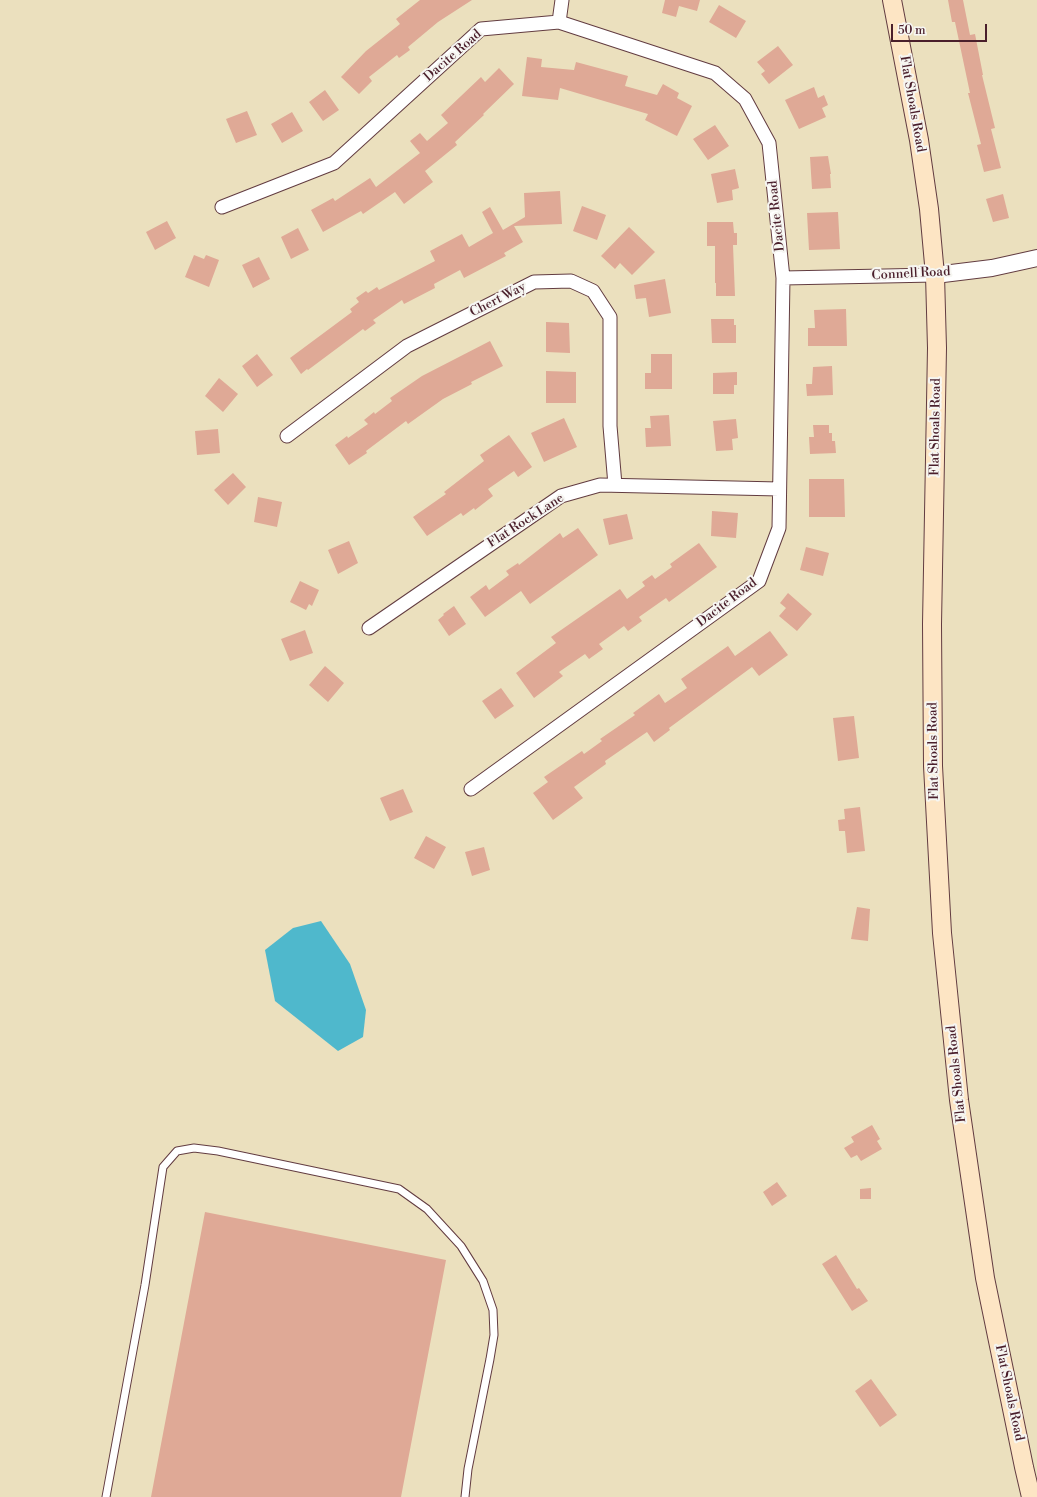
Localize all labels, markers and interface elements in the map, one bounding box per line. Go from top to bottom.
scale bar [893,16,989,42]
text: 50 m [898,23,926,38]
street label: Dacite Road [421,27,485,85]
street label: Flat Shoals Road [896,55,928,153]
street label: Dacite Road [766,180,788,252]
street label: Connell Road [871,264,951,284]
street label: Chert Way [468,279,528,321]
street label: Flat Shoals Road [927,378,945,476]
street label: Flat Rock Lane [485,491,567,551]
street label: Dacite Road [694,575,760,631]
street label: Flat Shoals Road [925,702,943,800]
street label: Flat Shoals Road [944,1025,970,1123]
street label: Flat Shoals Road [991,1344,1027,1442]

